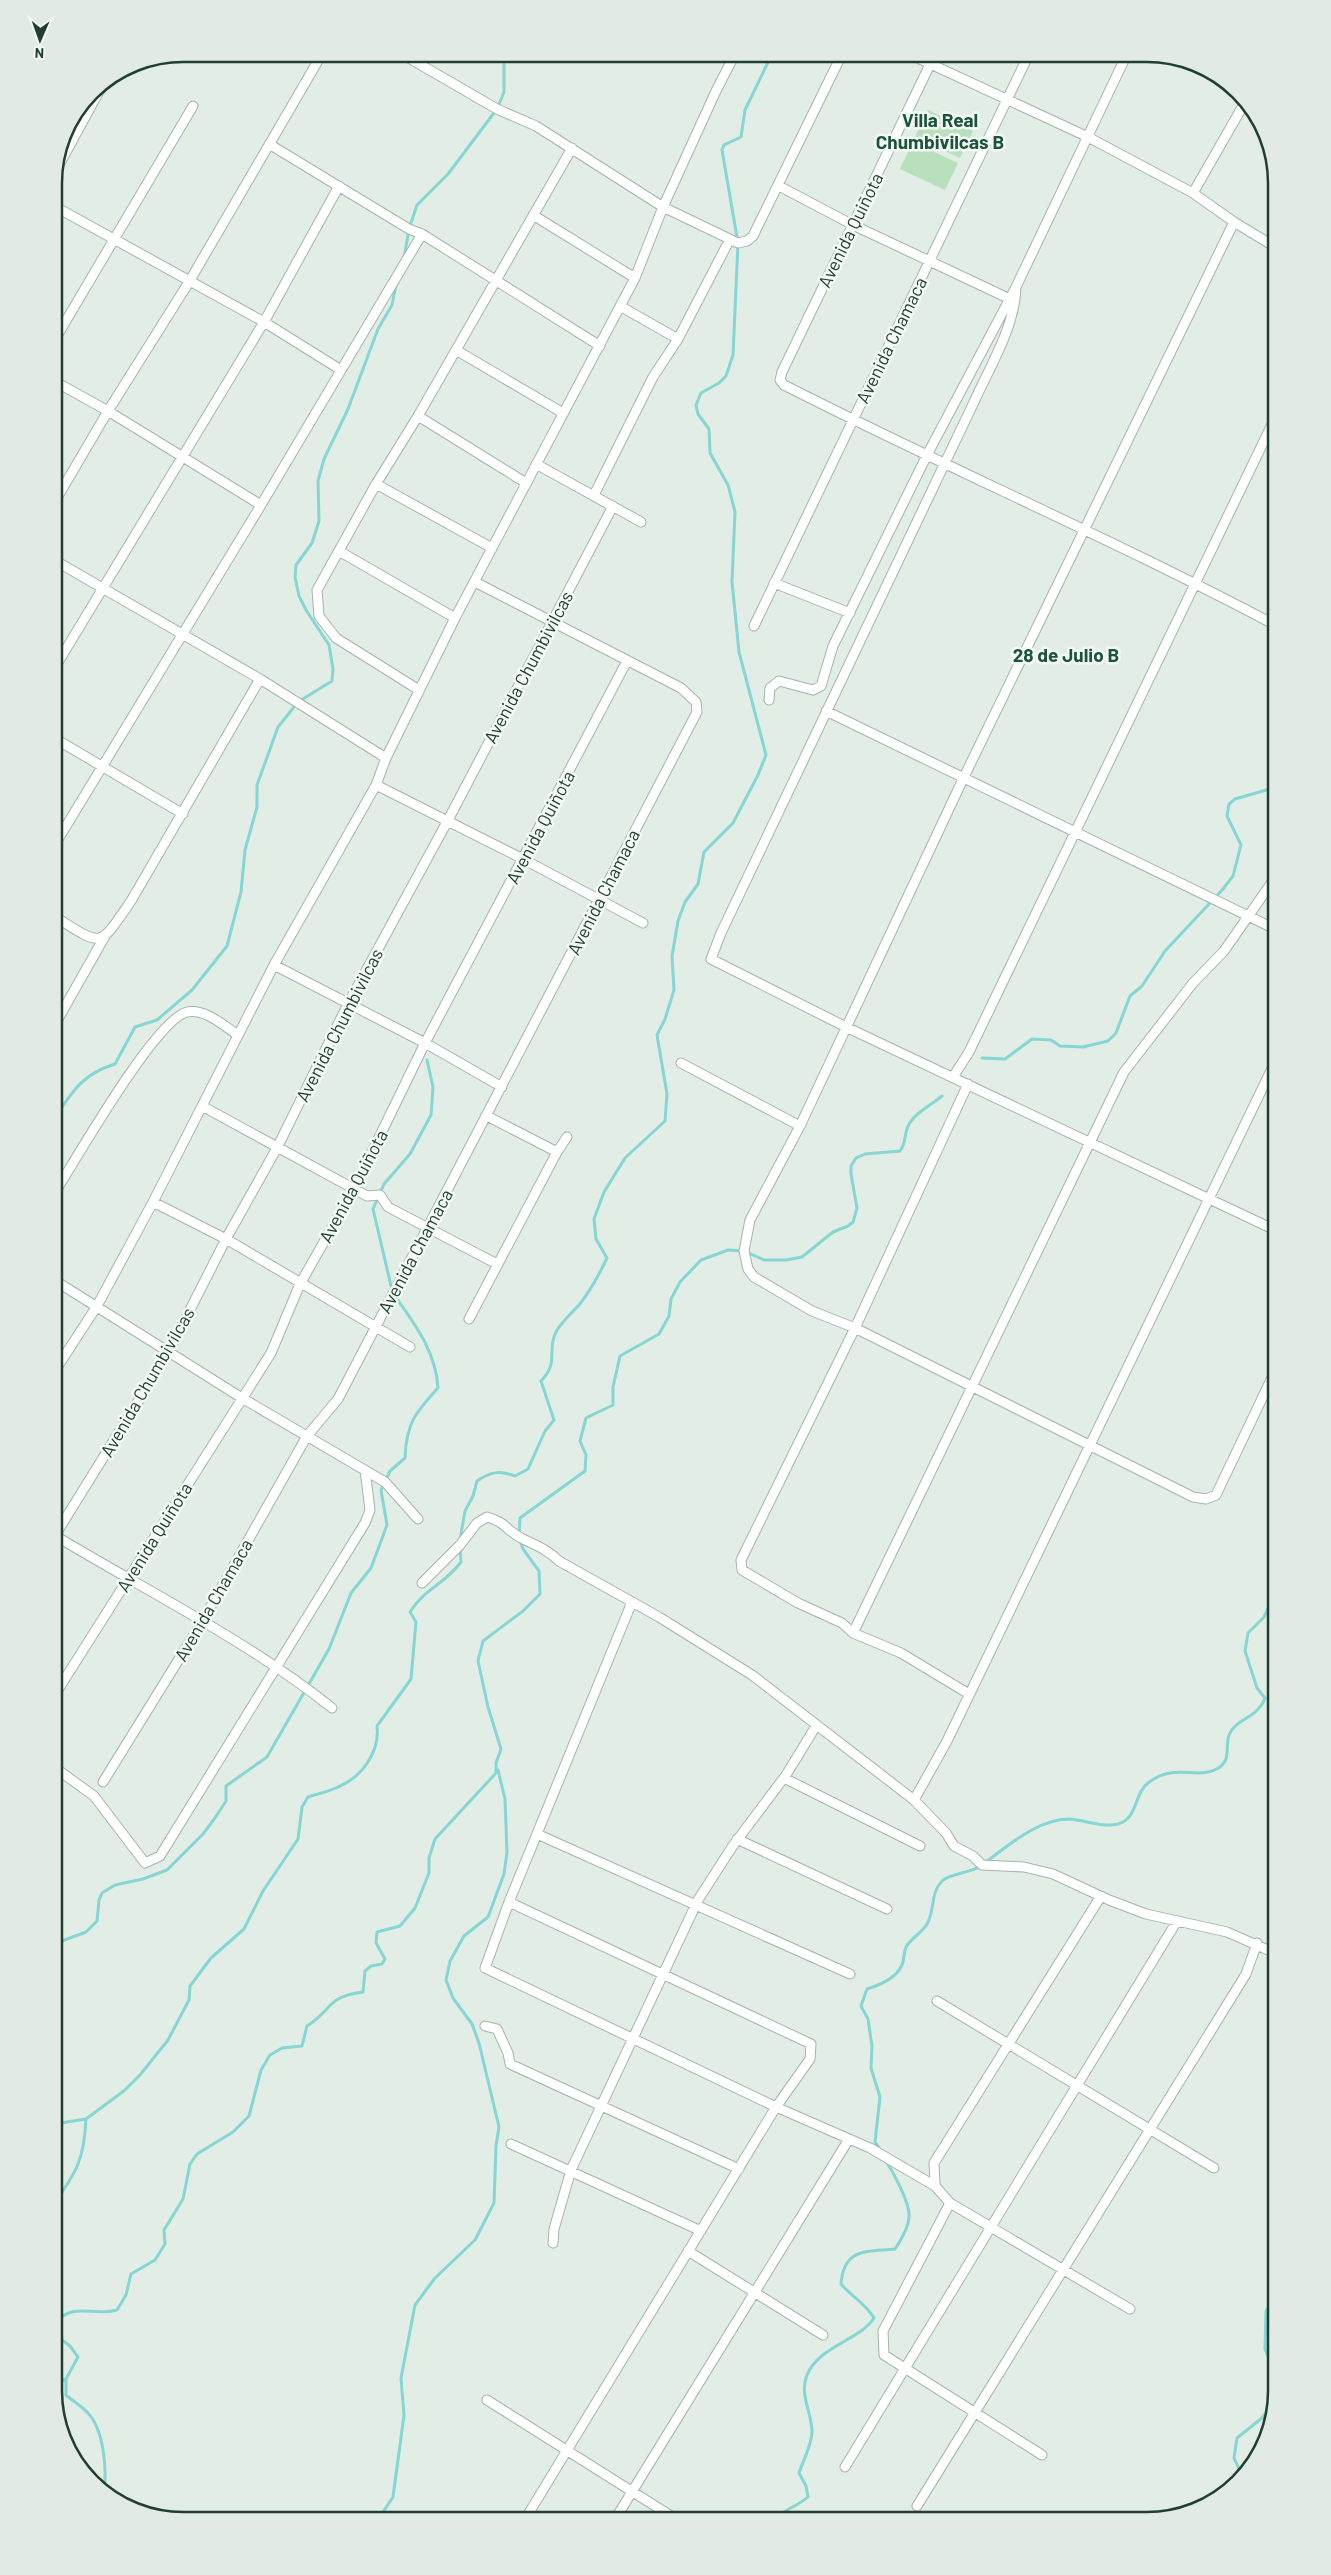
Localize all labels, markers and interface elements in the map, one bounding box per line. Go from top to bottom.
north arrow [15,15,65,65]
text: N [35,45,44,62]
district label: Villa Real Chumbivilcas B [876,108,1004,153]
street label: Avenida Quiñota [813,169,887,291]
street label: Avenida Chamaca [851,273,931,407]
street label: Avenida Chumbivilcas [479,587,577,747]
district label: 28 de Julio B [1013,643,1119,666]
street label: Avenida Quiñota [501,767,579,887]
street label: Avenida Chamaca [562,826,644,958]
street label: Avenida Chumbivilcas [291,945,387,1105]
street label: Avenida Quiñota [314,1126,392,1246]
street label: Avenida Chamaca [373,1185,457,1317]
street label: Avenida Chumbivilcas [95,1303,199,1461]
street label: Avenida Quiñota [112,1478,196,1596]
street label: Avenida Chamaca [169,1535,257,1665]

